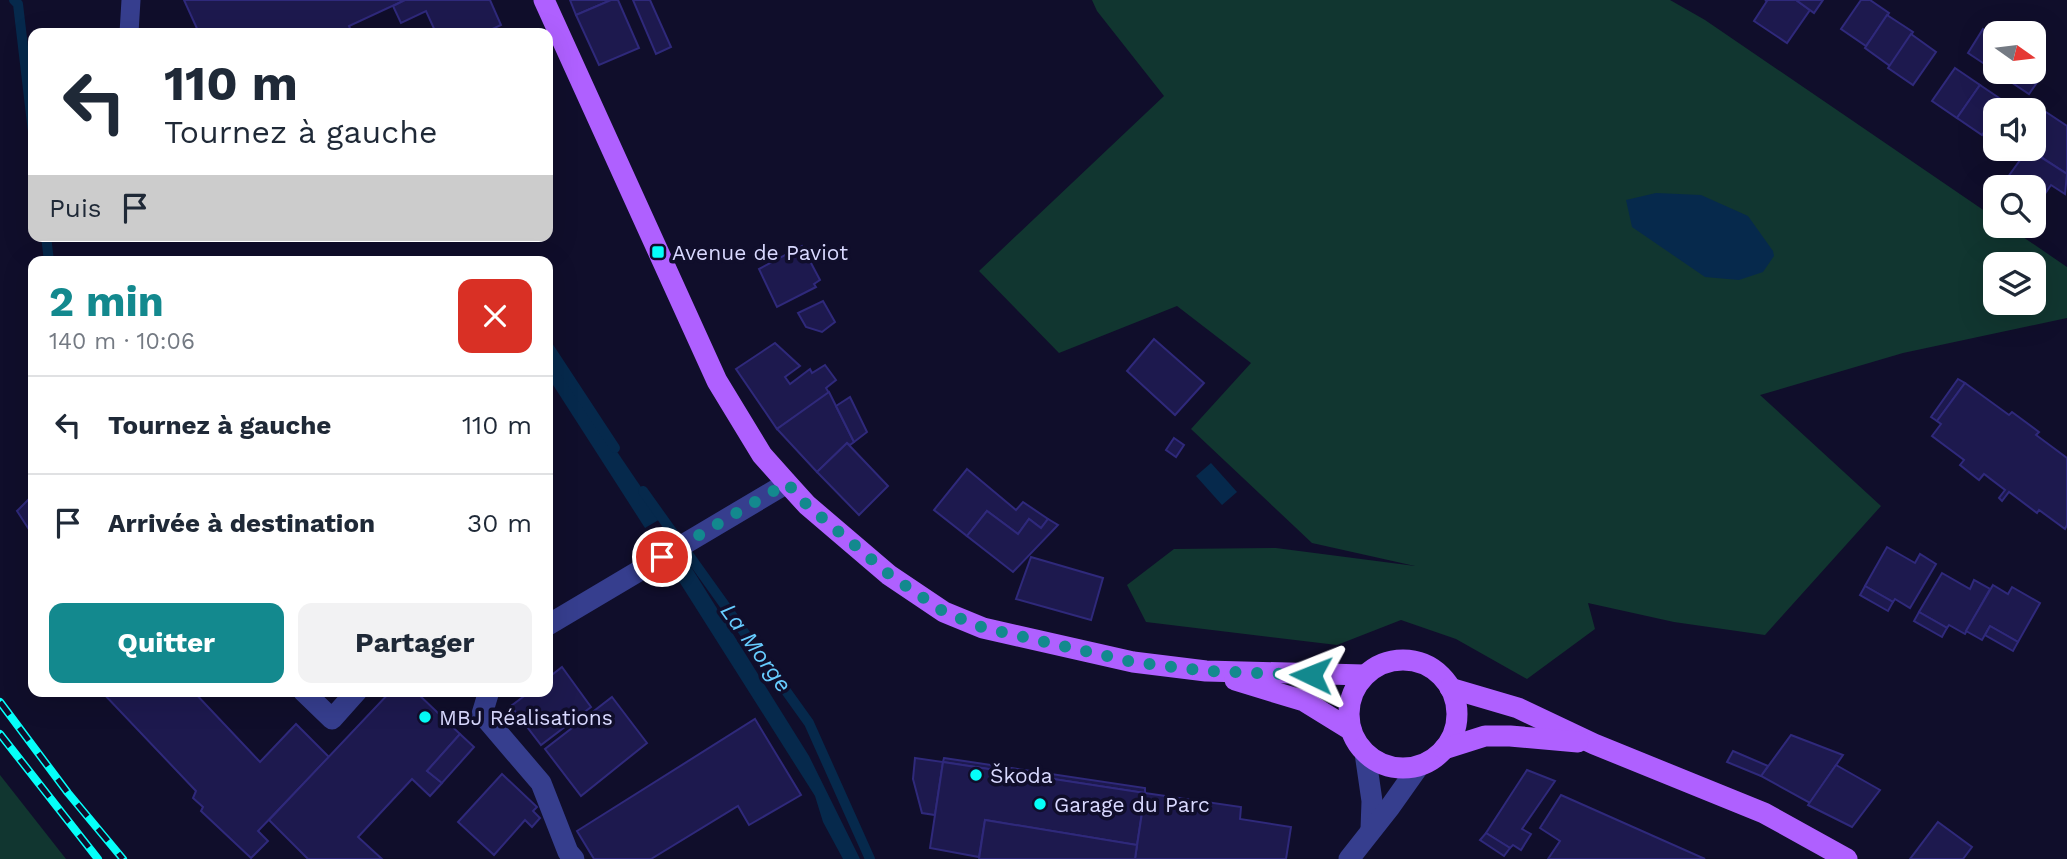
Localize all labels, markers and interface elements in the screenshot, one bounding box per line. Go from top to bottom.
north arrow [1983,21,2046,84]
map controls [1983,21,2046,315]
text: 110 m [164,54,298,112]
icon: left [49,56,140,147]
button: sound [1983,98,2046,161]
text: Tournez à gauche [164,113,437,151]
button: search [1983,175,2046,238]
icon: arrive [116,189,154,227]
text: Puis [49,193,102,223]
place label: Avenue de Paviot [672,240,848,265]
marker: Avenue de Paviot [650,244,666,260]
button: layers [1983,252,2046,315]
text: 2 min [49,277,164,326]
button: close [458,279,532,353]
text: 140 m · 10:06 [49,328,195,355]
icon: left [49,406,87,444]
text: Tournez à gauche [108,410,331,440]
text: 110 m [462,410,532,440]
icon: arrive [49,504,87,542]
text: Arrivée à destination [108,508,375,538]
text: 30 m [467,508,532,538]
pin [632,527,692,587]
icon: arrive [643,538,681,576]
water label: La Morge [715,598,797,698]
button: Quitter [49,603,284,683]
button: Partager [298,603,532,683]
position arrow [1274,638,1348,712]
place label: MBJ Réalisations [439,705,613,730]
marker: MBJ Réalisations [417,709,433,725]
place label: Škoda [990,763,1053,788]
marker: Škoda [968,767,984,783]
place label: Garage du Parc [1054,792,1210,817]
marker: Garage du Parc [1032,796,1048,812]

